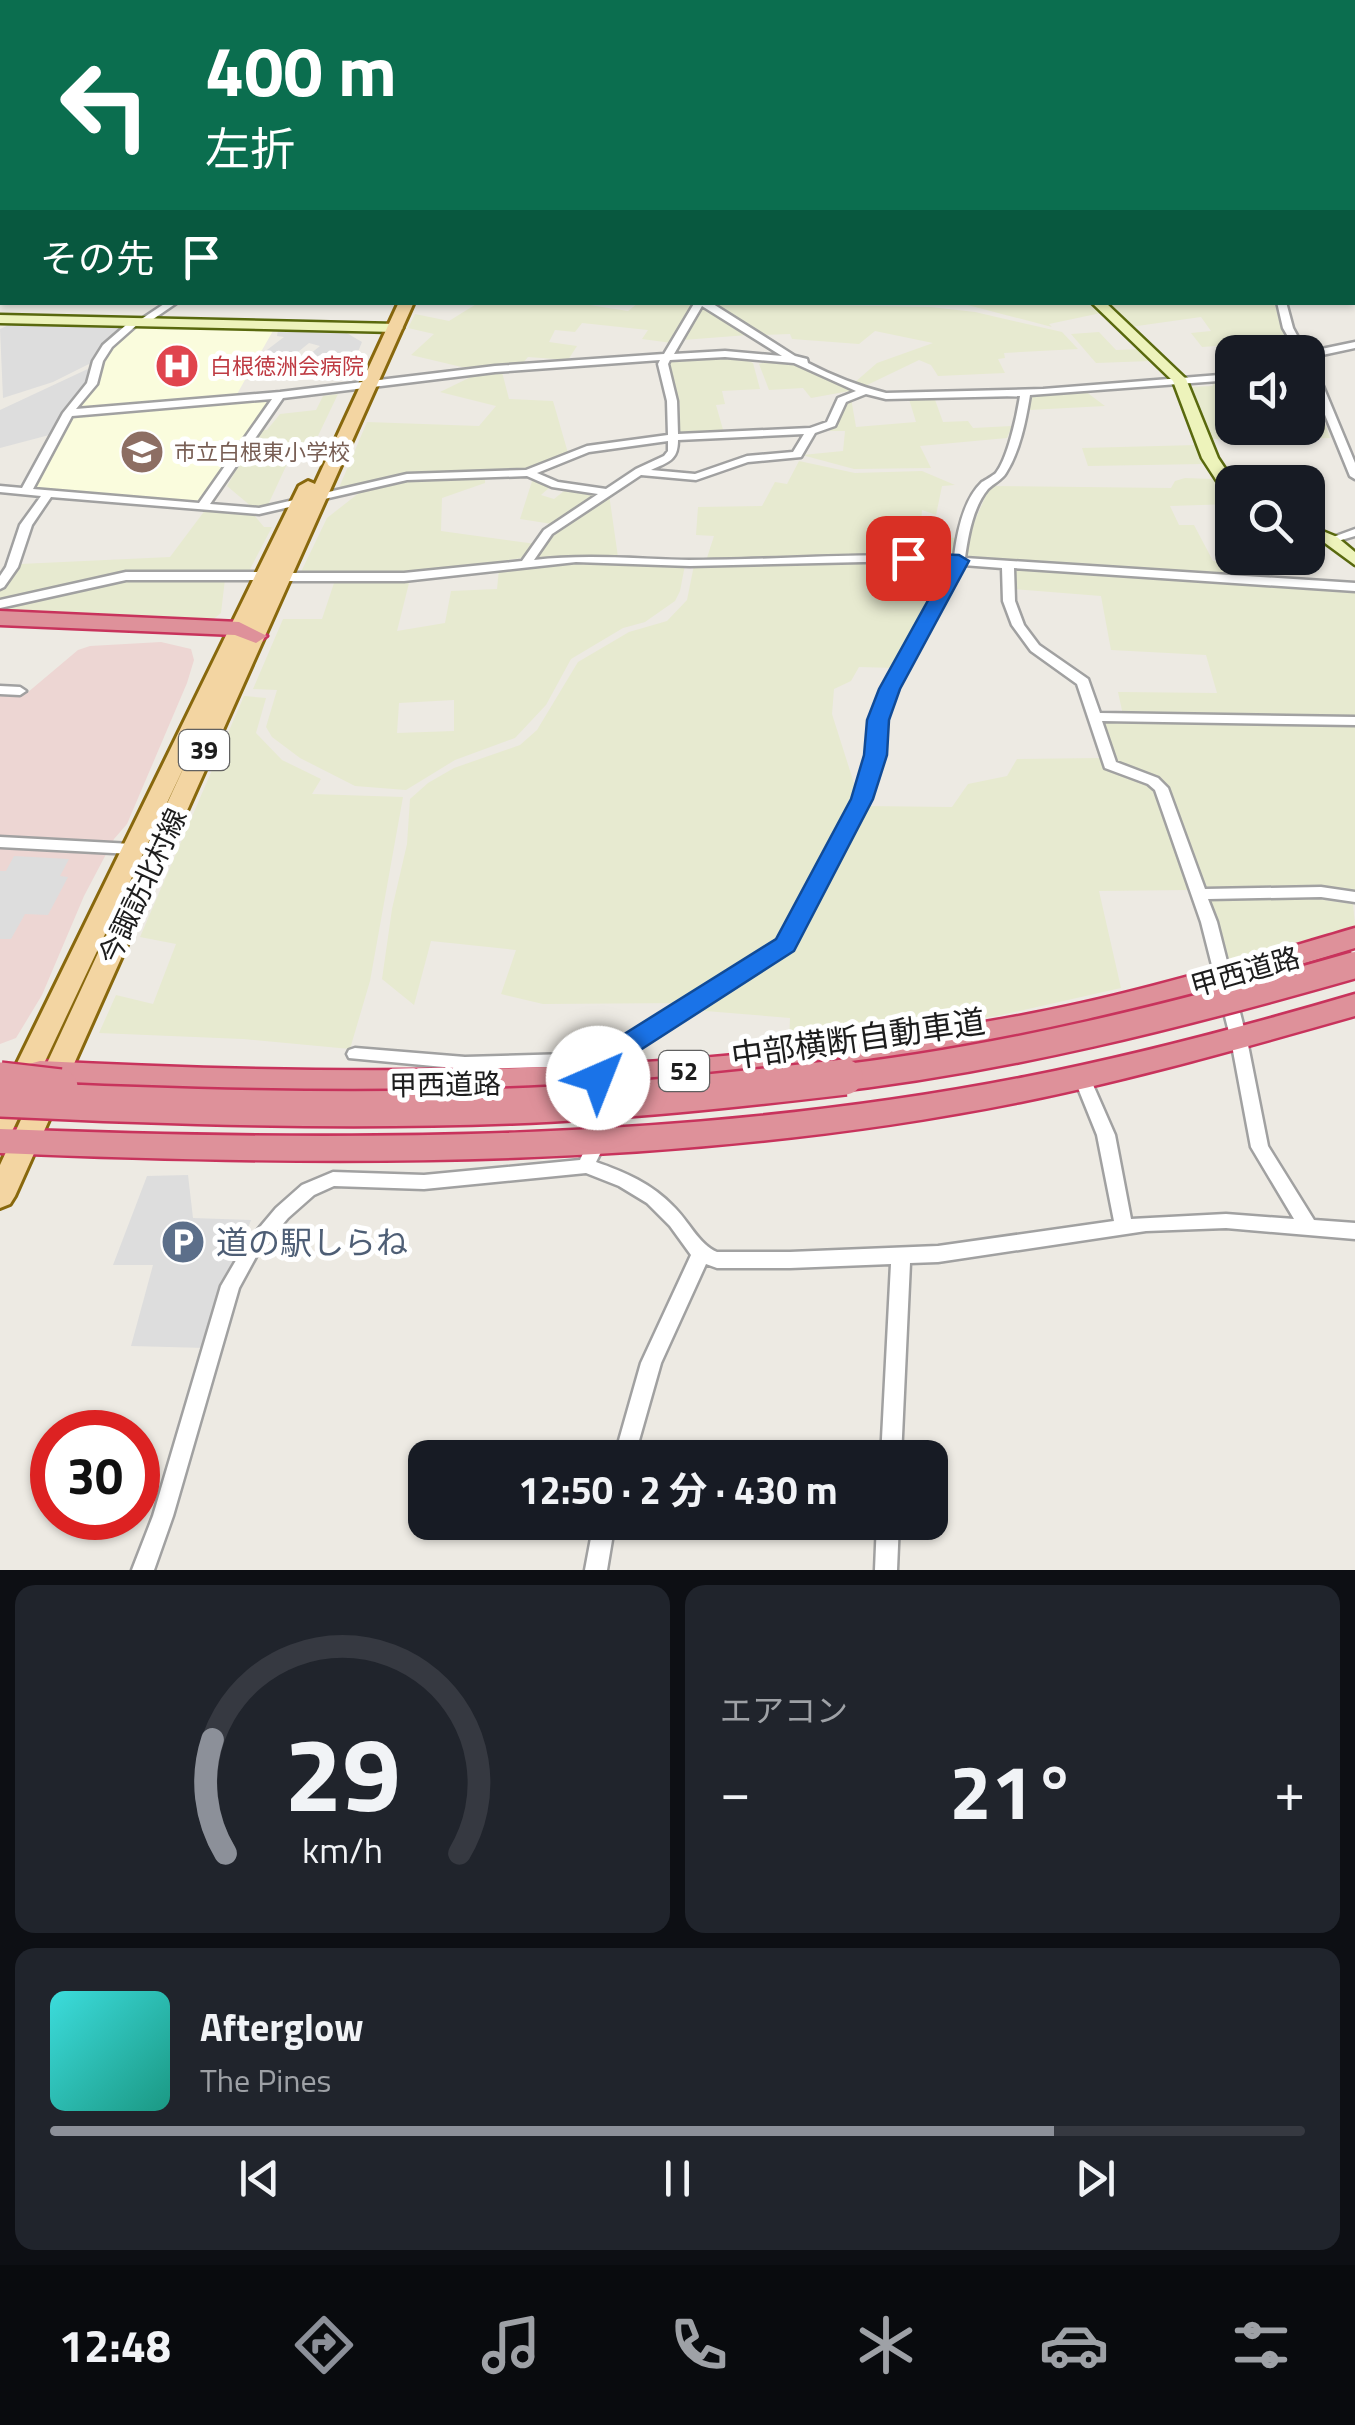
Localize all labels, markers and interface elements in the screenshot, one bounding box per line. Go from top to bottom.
text: 400 m [205,17,397,123]
icon: left [40,40,170,170]
text: 左折 [205,114,295,182]
text: その先 [40,229,154,287]
icon: arrive [174,230,229,285]
map controls [1215,335,1325,575]
button: sound [1215,335,1325,445]
hospital icon: 白根徳洲会病院 [154,343,200,389]
place label: 白根徳洲会病院 [210,349,364,383]
school or university icon: 市立白根東小学校 [119,429,165,475]
place label: 市立白根東小学校 [174,435,350,469]
button: search [1215,465,1325,575]
pin [866,516,951,601]
icon: arrive [881,531,936,586]
road number: 39 [179,730,229,770]
street label: 今諏訪北村線 [87,801,197,971]
street label: 甲西道路 [1185,935,1305,1007]
street label: 中部横断自動車道 [728,996,988,1080]
position arrow [546,1026,650,1130]
road number: 52 [659,1051,709,1091]
street label: 甲西道路 [389,1062,501,1106]
place label: 道の駅しらね [216,1218,408,1266]
parking icon: 道の駅しらね [160,1219,206,1265]
speed limit sign: 30 [30,1410,160,1540]
text: 12:50 · 2 分 · 430 m [518,1461,838,1519]
text: エアコン [720,1686,848,1734]
text: 29 [284,1693,401,1851]
text: 21° [949,1734,1076,1848]
text: − [720,1749,751,1832]
text: + [1274,1749,1305,1832]
text: km/h [302,1822,383,1877]
text: Afterglow [200,1998,364,2056]
text: The Pines [200,2056,331,2104]
icon: previous [232,2151,287,2206]
icon: pause [650,2151,705,2206]
icon: next [1068,2151,1123,2206]
icon: directions [289,2310,359,2380]
icon: music [476,2310,546,2380]
icon: phone [664,2310,734,2380]
icon: climate [851,2310,921,2380]
icon: car [1039,2310,1109,2380]
icon: filters [1226,2310,1296,2380]
text: 12:48 [59,2311,171,2379]

